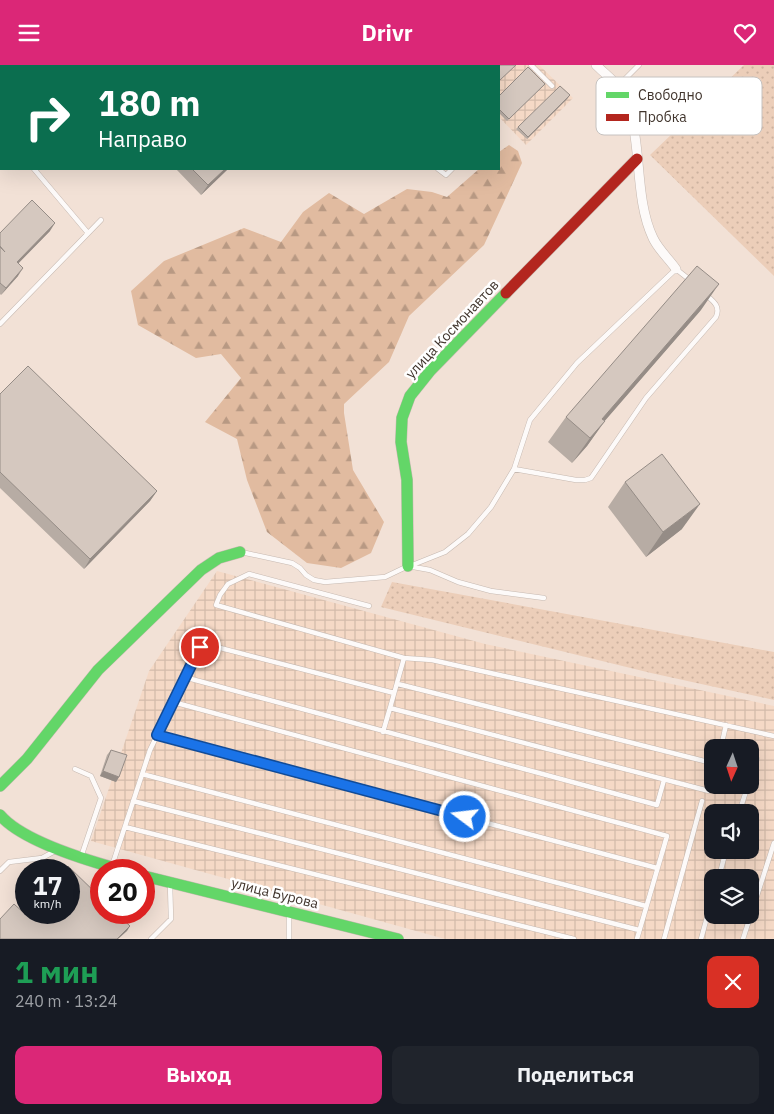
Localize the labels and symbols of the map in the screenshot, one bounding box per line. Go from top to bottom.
legend [596,77,762,135]
text: Свободно [638,86,703,104]
text: Пробка [638,108,687,126]
street label: улица Космонавтов [401,276,503,382]
pin [179,626,221,668]
north arrow [704,739,759,794]
position arrow [438,790,490,842]
speed limit sign: 20 [90,859,155,924]
street label: улица Бурова [230,873,321,913]

